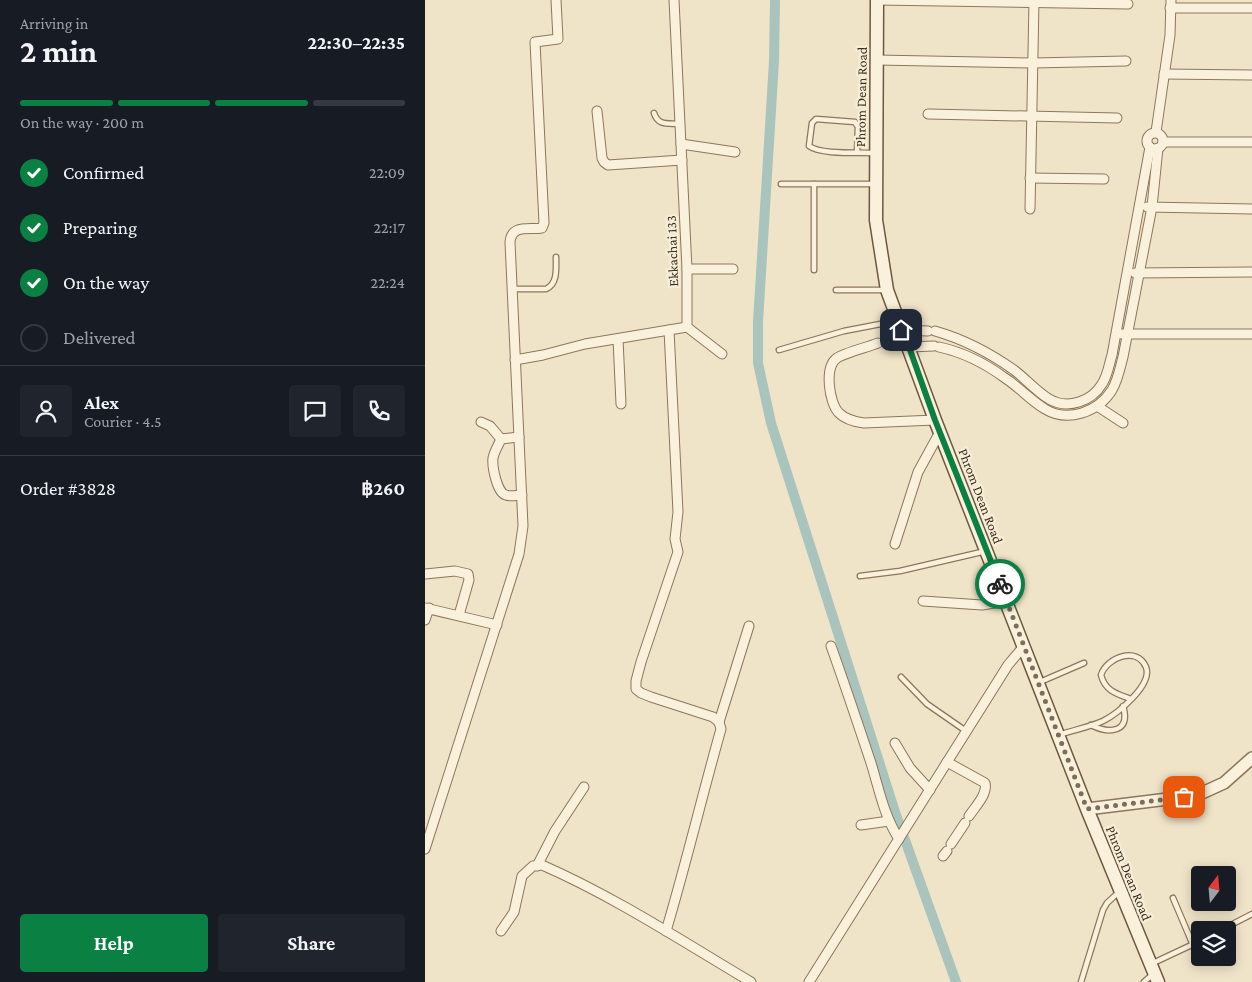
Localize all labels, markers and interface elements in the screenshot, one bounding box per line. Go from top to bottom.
text: Arriving in [20,15,88,32]
text: 22:30–22:35 [308,32,405,53]
text: 2 min [20,33,97,69]
street label: Phrom Dean Road [852,46,870,147]
text: On the way · 200 m [20,114,144,131]
icon: check [20,159,48,187]
text: Confirmed [63,162,144,183]
text: 22:09 [369,164,405,181]
icon: check [20,214,48,242]
street label: Ekkachai 133 [663,215,681,287]
text: Preparing [63,217,137,238]
text: 22:17 [373,219,405,236]
icon: check [20,269,48,297]
text: On the way [63,272,149,293]
text: 22:24 [370,274,405,291]
pin [880,309,922,351]
icon: home [887,316,915,344]
text: Delivered [63,327,136,348]
button: person [20,385,72,437]
button: chat [289,385,341,437]
button: phone [353,385,405,437]
text: Alex [84,392,119,413]
text: Courier · 4.5 [84,413,162,430]
street label: Phrom Dean Road [956,446,1007,546]
text: Order #3828 [20,478,116,499]
text: ฿260 [361,478,405,499]
courier [975,559,1025,609]
icon: bike [986,570,1014,598]
pin [1163,776,1205,818]
icon: bag [1170,783,1198,811]
street label: Phrom Dean Road [1103,823,1155,923]
north arrow [1191,866,1236,911]
map controls [1191,866,1236,966]
button: Help [20,914,208,972]
button: Share [218,914,405,972]
button: layers [1191,921,1236,966]

